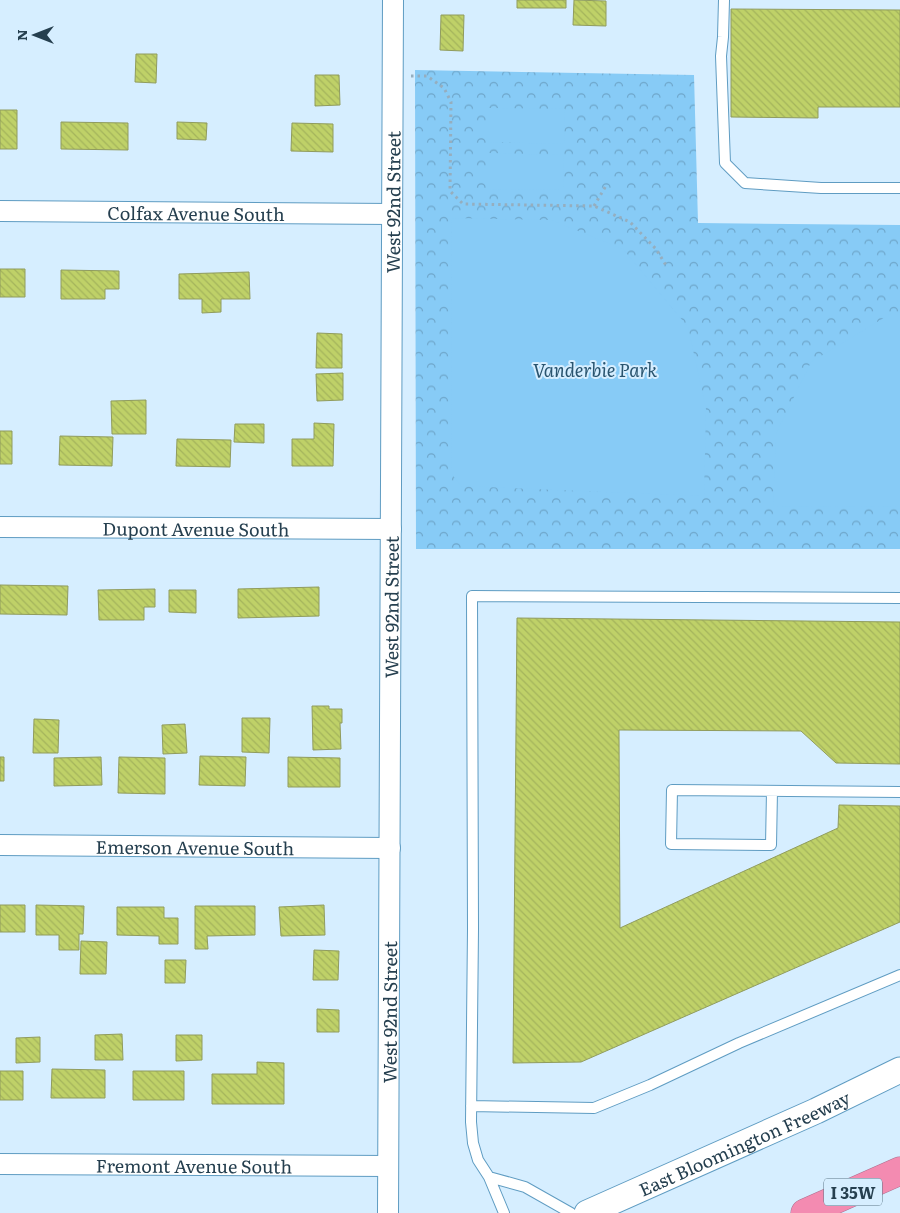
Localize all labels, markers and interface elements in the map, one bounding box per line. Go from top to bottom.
north arrow [10,10,60,60]
text: N [11,29,31,41]
street label: West 92nd Street [378,130,406,273]
street label: Colfax Avenue South [107,198,285,227]
park label: Vanderbie Park [533,356,657,383]
street label: Dupont Avenue South [102,514,290,542]
street label: West 92nd Street [377,535,404,678]
street label: Emerson Avenue South [96,832,295,861]
street label: West 92nd Street [375,940,403,1083]
street label: East Bloomington Freeway [634,1083,855,1202]
street label: Fremont Avenue South [96,1151,292,1179]
road number: I 35W [824,1178,882,1206]

